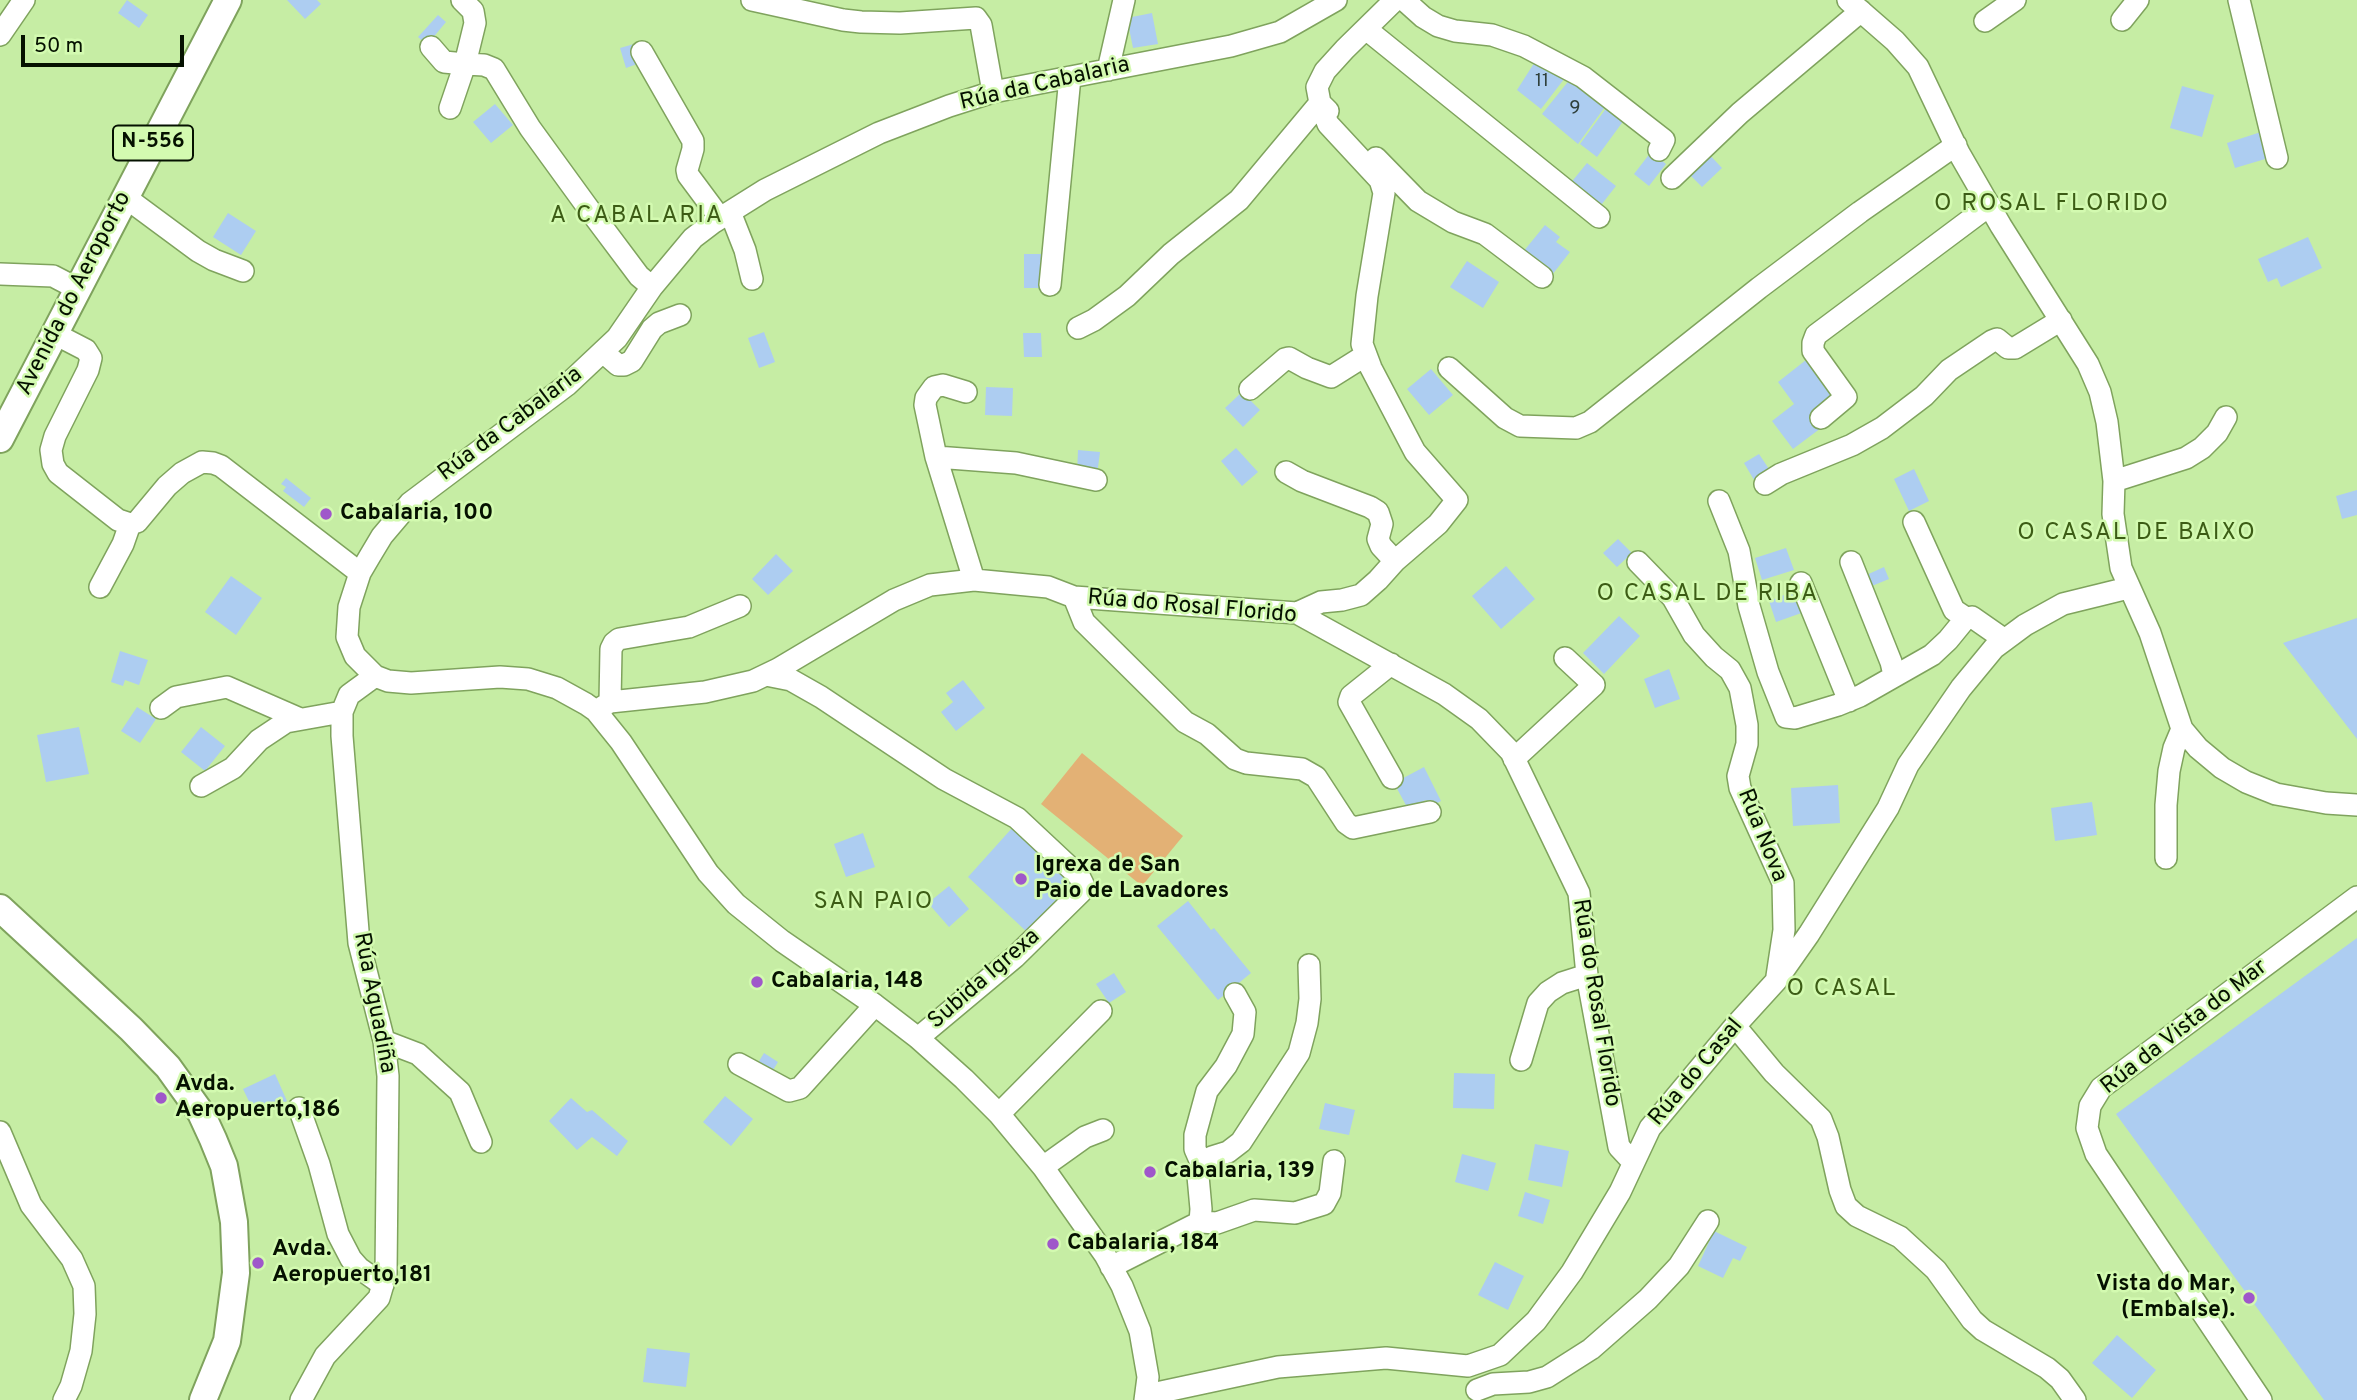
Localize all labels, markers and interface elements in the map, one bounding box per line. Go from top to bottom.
scale bar [24,21,187,65]
text: 50 m [34,33,83,60]
street label: Rúa da Cabalaria [957,52,1133,118]
house number: 11 [1535,71,1549,93]
house number: 9 [1569,98,1581,120]
road number: N-556 [113,125,193,160]
street label: Avenida do Aeroporto [12,188,138,400]
district label: O ROSAL FLORIDO [1936,191,2168,219]
district label: A CABALARIA [551,203,723,231]
street label: Rúa da Cabalaria [433,362,589,488]
place label: Cabalaria, 100 [340,500,493,528]
marker: Cabalaria, 100 [318,506,334,522]
district label: O CASAL DE BAIXO [2019,520,2255,548]
district label: O CASAL DE RIBA [1598,581,1818,609]
street label: Rúa do Rosal Florido [1086,585,1298,631]
street label: Rúa Nova [1730,785,1792,887]
place label: Igrexa de San Paio de Lavadores [1035,852,1229,906]
marker: Igrexa de San Paio de Lavadores [1013,871,1029,887]
district label: SAN PAIO [815,889,933,917]
street label: Rúa do Rosal Florido [1565,897,1625,1109]
street label: Subida Igrexa [923,924,1047,1036]
street label: Rúa Aguadiña [346,930,400,1076]
street label: Rúa da Vista do Mar [2096,954,2274,1102]
place label: Cabalaria, 148 [771,968,923,996]
marker: Cabalaria, 148 [749,974,765,990]
district label: O CASAL [1787,976,1897,1004]
street label: Rúa do Casal [1644,1013,1750,1133]
place label: Avda. Aeropuerto,186 [175,1071,340,1125]
marker: Avda. Aeropuerto,186 [153,1090,169,1106]
place label: Cabalaria, 139 [1164,1158,1315,1186]
marker: Cabalaria, 139 [1142,1164,1158,1180]
place label: Cabalaria, 184 [1067,1230,1219,1258]
place label: Avda. Aeropuerto,181 [272,1236,432,1290]
marker: Cabalaria, 184 [1045,1236,1061,1252]
marker: Avda. Aeropuerto,181 [250,1255,266,1271]
place label: Vista do Mar, (Embalse). [2096,1271,2235,1325]
marker: Vista do Mar, (Embalse). [2241,1290,2257,1306]

